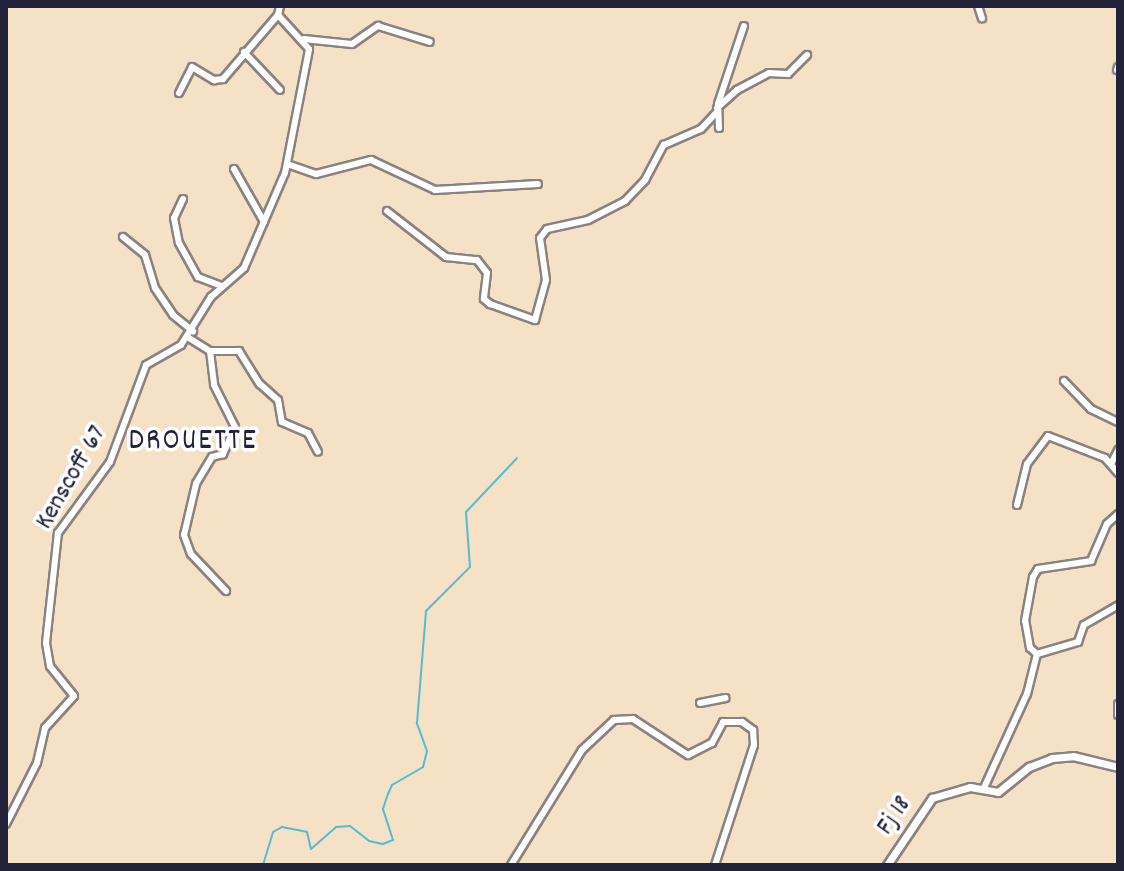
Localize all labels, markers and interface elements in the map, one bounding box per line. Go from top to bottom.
street label: Kenscoff 67 [30,421,114,535]
district label: DROUETTE [128,425,258,461]
street label: Fj 18 [871,790,919,842]

